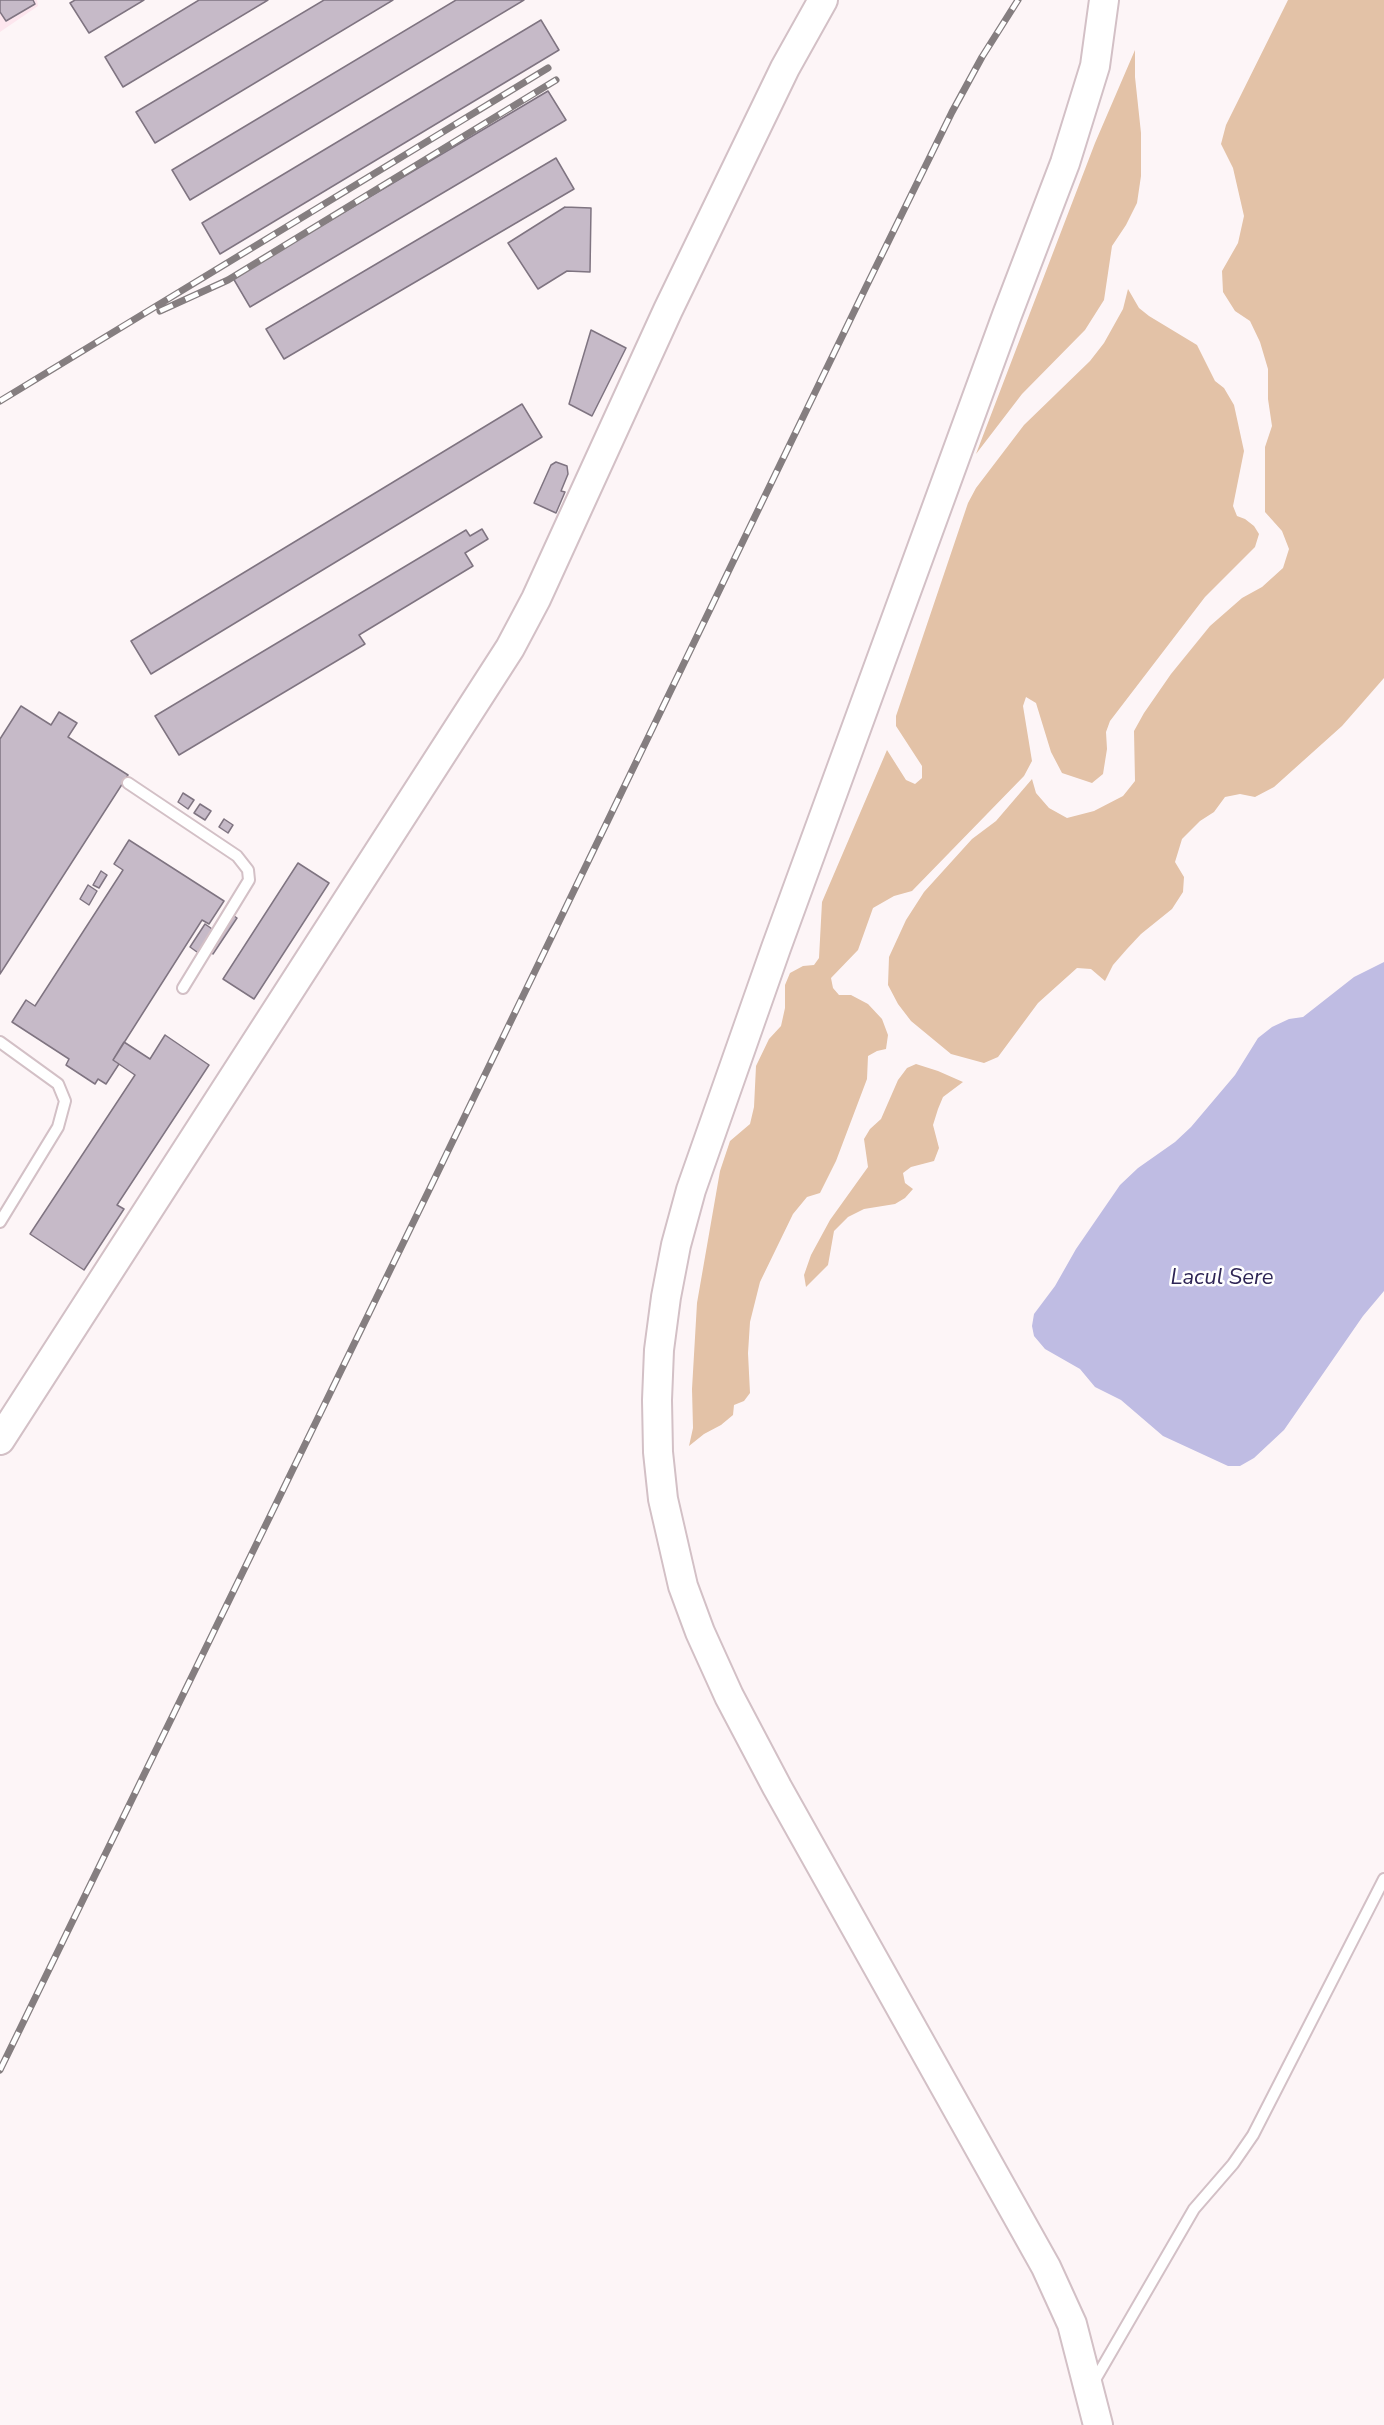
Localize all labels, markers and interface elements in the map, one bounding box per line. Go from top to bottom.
water label: Lacul Sere [1171,1266,1273,1292]

